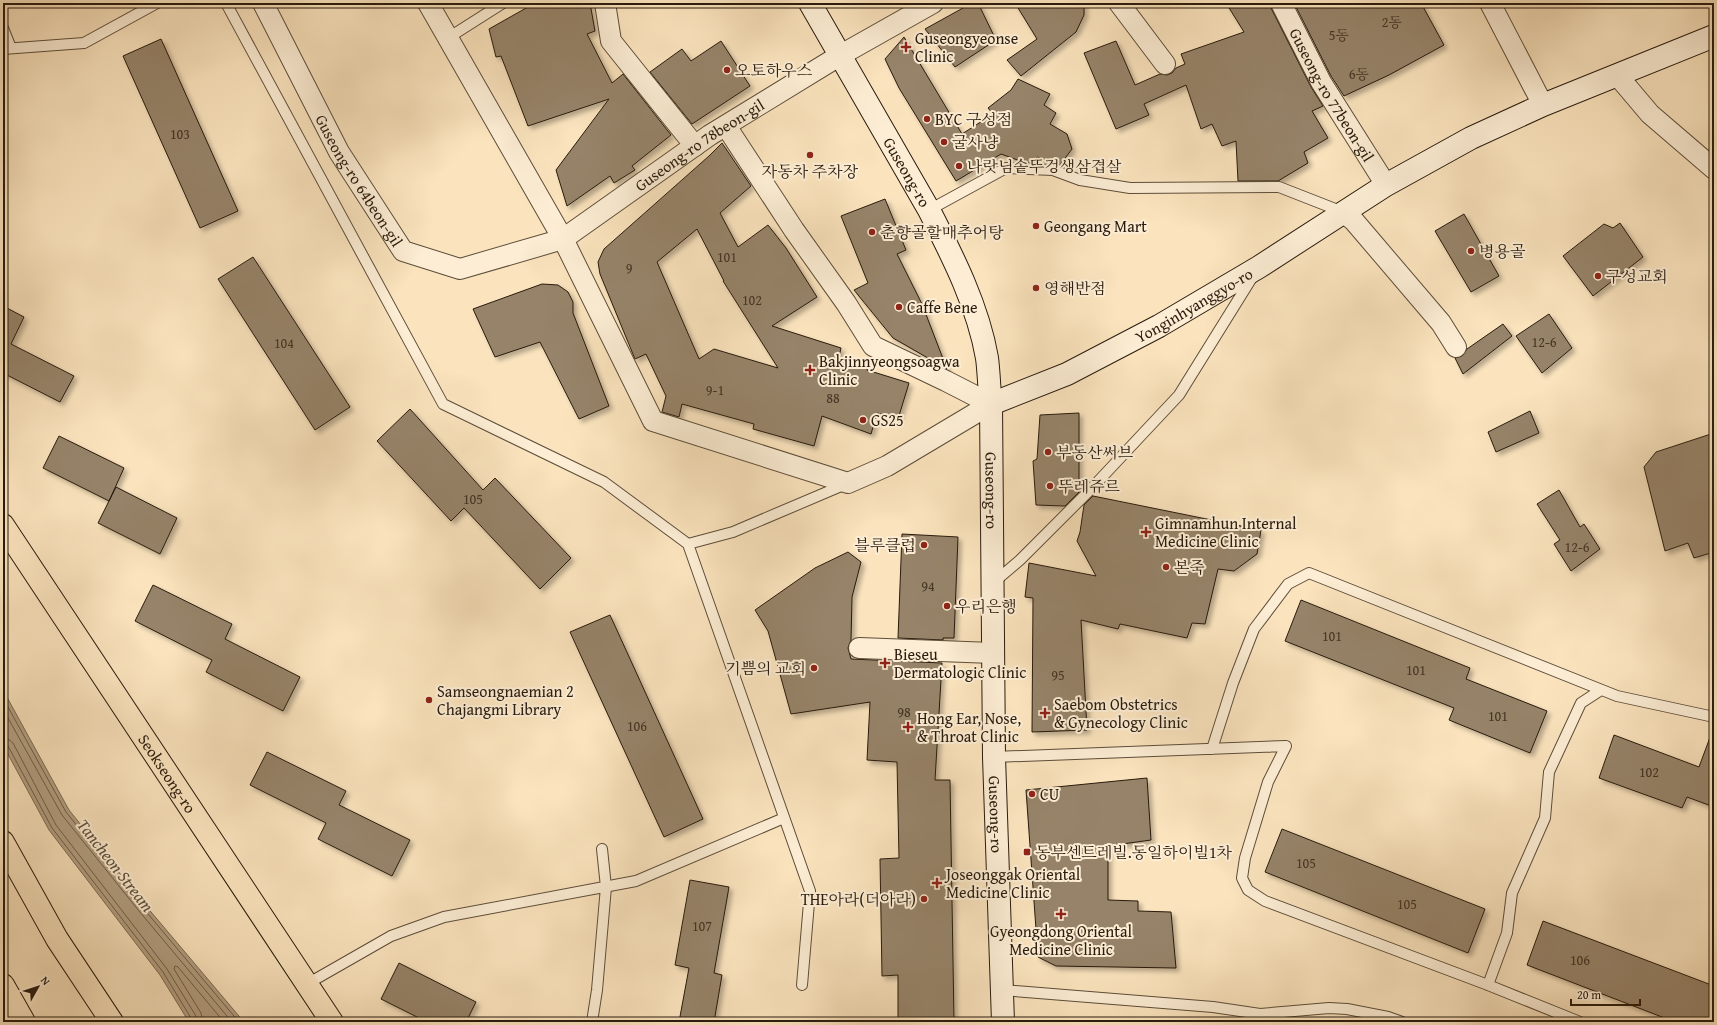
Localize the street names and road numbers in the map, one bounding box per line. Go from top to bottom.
street label: Guseong-ro 77beon-gil [1284,24,1381,167]
street label: Guseong-ro 78beon-gil [630,92,769,197]
street label: Guseong-ro 64beon-gil [310,110,409,252]
street label: Guseong-ro [878,133,937,211]
street label: Yonginhyanggyo-ro [1131,261,1257,349]
street label: Guseong-ro [979,452,1004,529]
street label: Seokseong-ro [132,729,203,818]
street label: Guseong-ro [983,775,1009,853]

